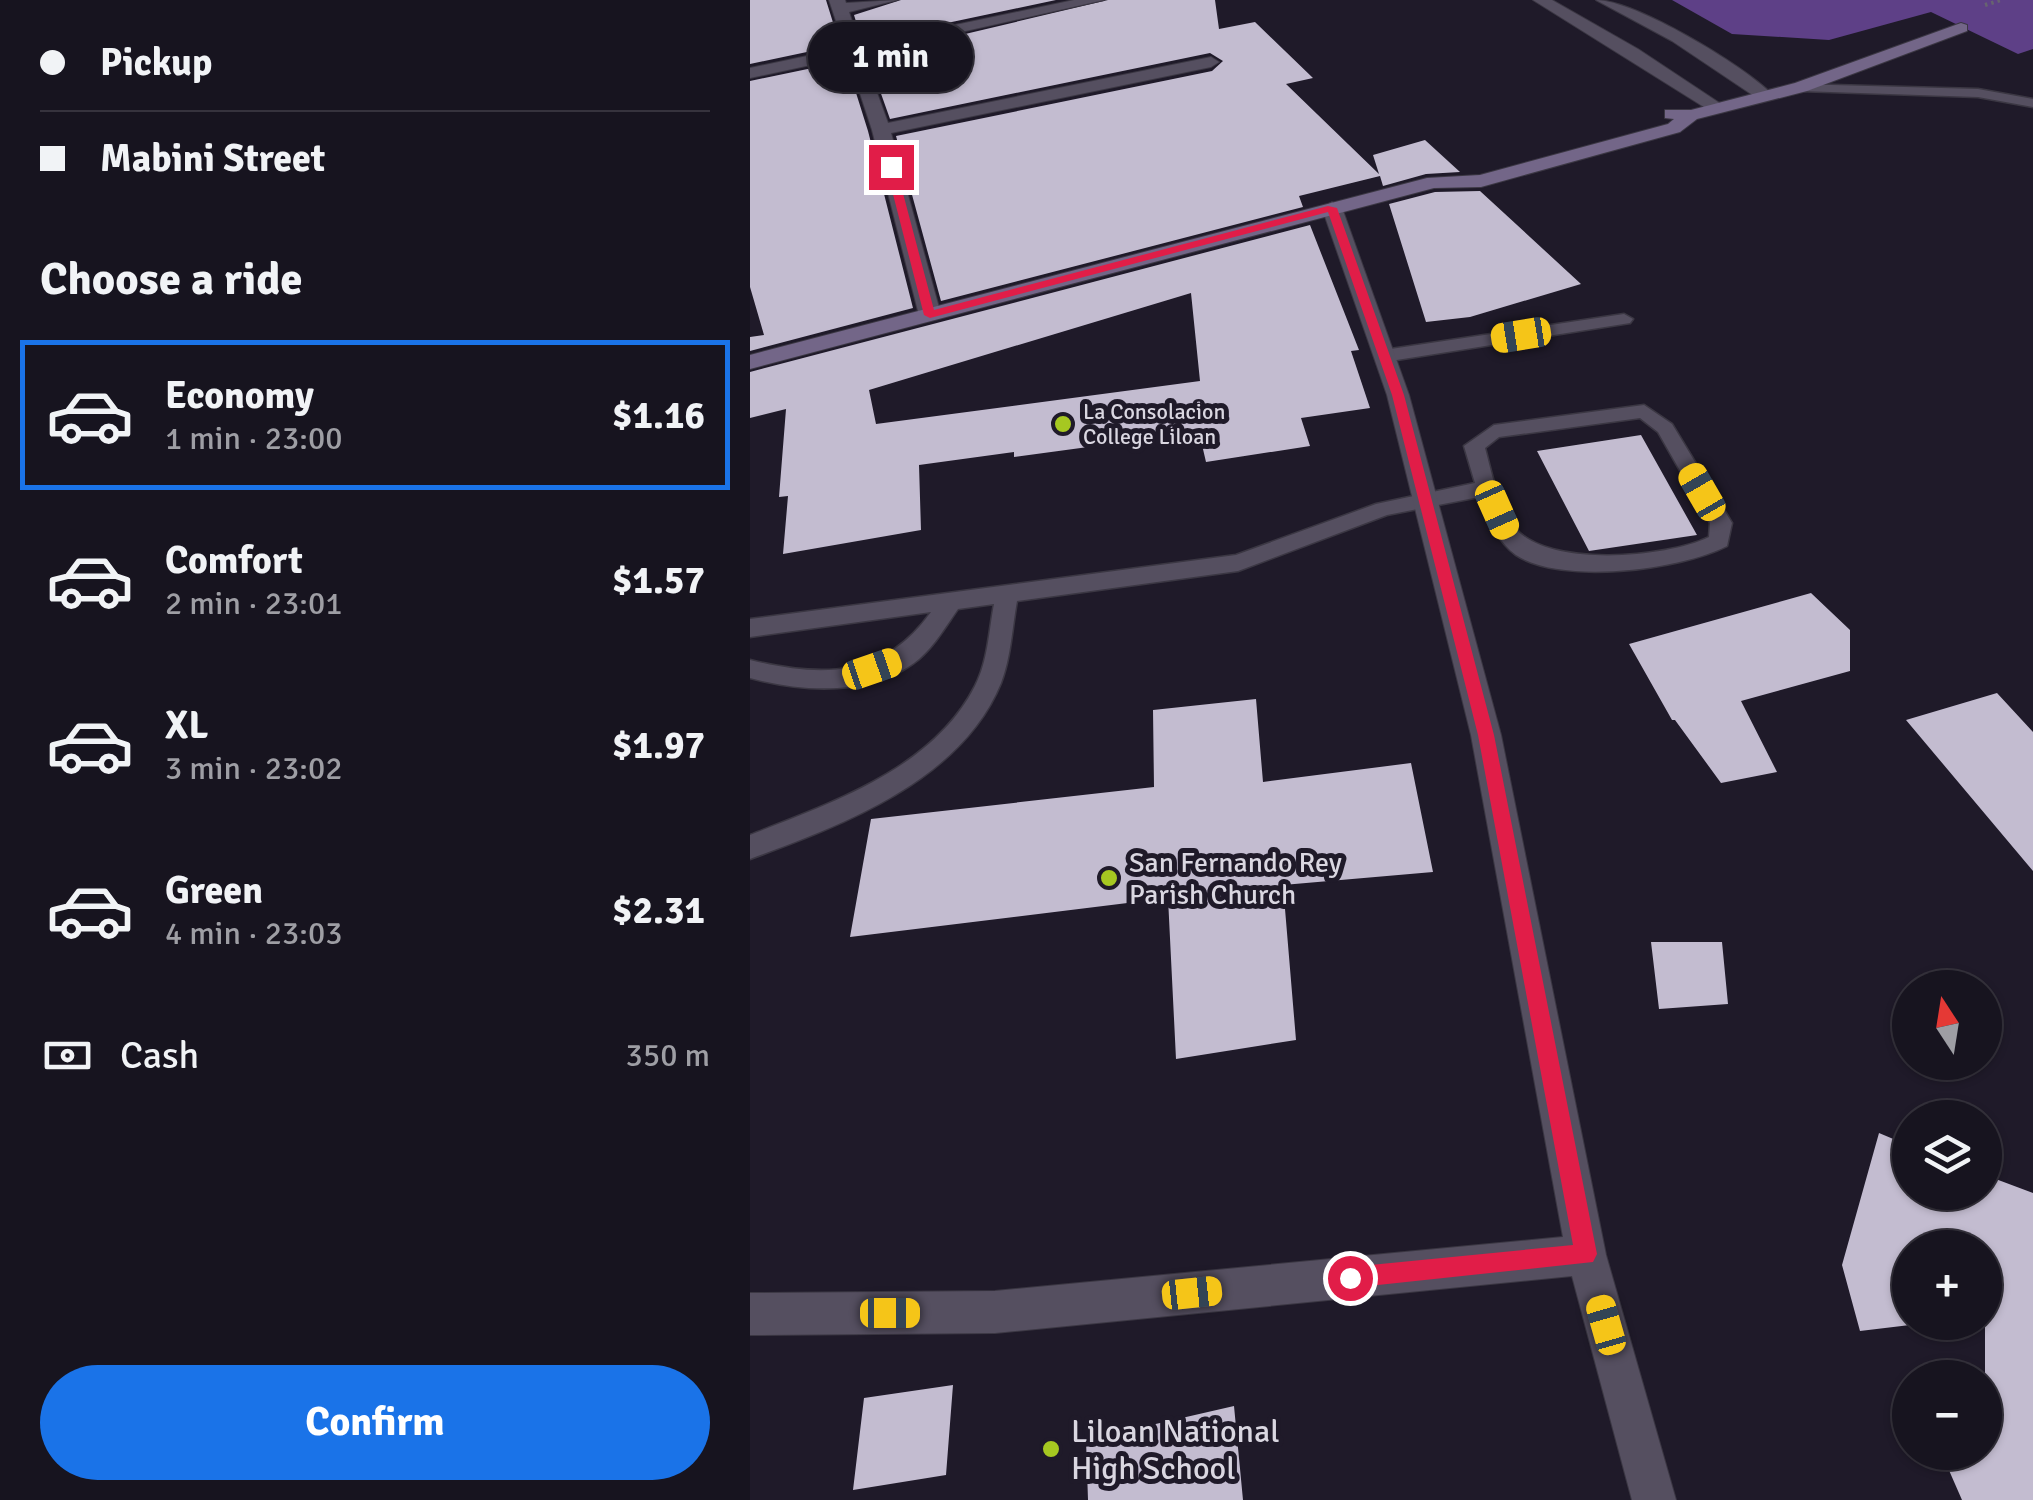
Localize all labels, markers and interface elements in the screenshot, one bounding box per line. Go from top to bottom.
callout: 1 min [808,22,974,92]
text: 1 min [852,37,929,76]
text: Pickup [100,39,212,86]
text: Mabini Street [100,135,325,182]
route end [869,145,914,190]
text: Choose a ride [40,252,303,307]
car [1489,315,1553,355]
icon: car [45,370,135,460]
text: Economy [165,372,314,419]
text: $1.16 [612,392,705,439]
place label: La Consolacion College Liloan [1083,398,1225,450]
marker: La Consolacion College Liloan [1052,413,1074,435]
text: 1 min · 23:00 [165,419,343,458]
car [1674,459,1730,525]
car [1471,476,1523,544]
icon: car [45,535,135,625]
text: Comfort [165,537,303,584]
text: $1.57 [612,557,705,604]
text: 2 min · 23:01 [165,584,343,623]
car [839,645,905,693]
icon: car [45,700,135,790]
text: XL [165,702,208,749]
text: $1.97 [612,722,705,769]
text: 3 min · 23:02 [165,749,343,788]
place label: San Fernando Rey Parish Church [1129,846,1342,912]
icon: car [45,865,135,955]
text: Green [165,867,263,914]
marker: San Fernando Rey Parish Church [1098,867,1120,889]
text: $2.31 [612,887,705,934]
text: 4 min · 23:03 [165,914,343,953]
north arrow [1892,970,2002,1080]
map controls [1892,970,2002,1470]
icon: cash [40,1028,95,1083]
text: Cash [120,1032,199,1079]
text: 350 m [626,1036,710,1075]
button: layers [1892,1100,2002,1210]
button: + [1892,1230,2002,1340]
route start [1328,1256,1373,1301]
car [1161,1275,1223,1311]
car [1583,1292,1629,1358]
car [860,1298,920,1328]
button: − [1892,1360,2002,1470]
button: Confirm [40,1365,710,1480]
place label: Liloan National High School [1071,1412,1280,1488]
marker: Liloan National High School [1040,1438,1062,1460]

